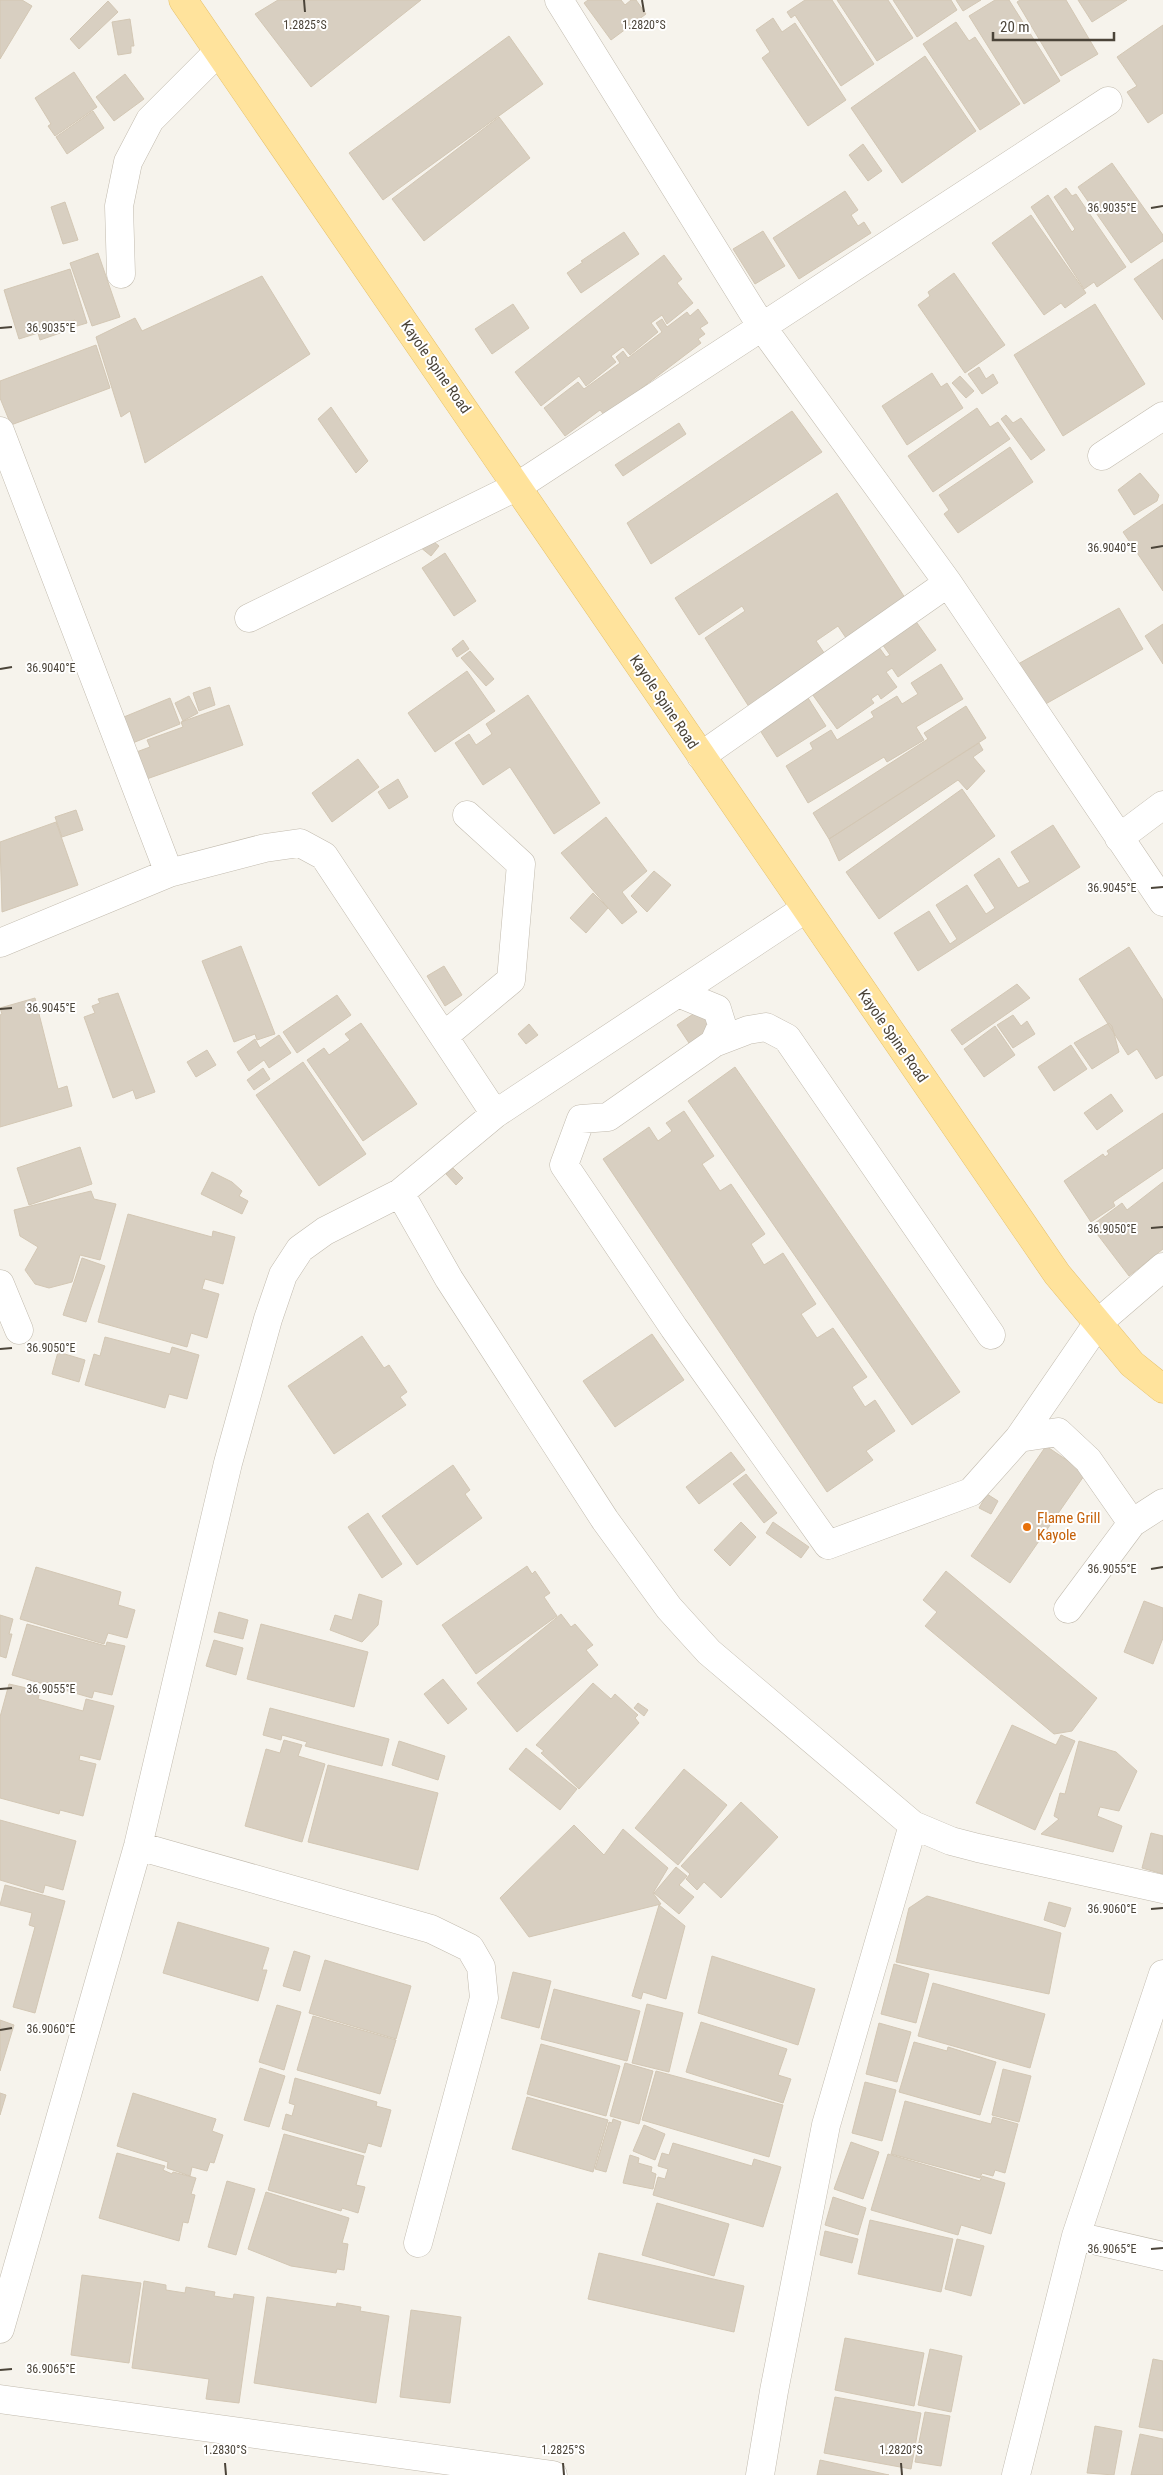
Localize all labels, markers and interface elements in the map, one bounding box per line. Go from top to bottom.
scale bar [993,10,1114,42]
text: 1.2825°S [283,18,327,32]
text: 1.2820°S [622,18,666,32]
text: 20 m [1000,18,1030,36]
text: 36.9035°E [1087,201,1137,215]
street label: Kayole Spine Road [397,317,475,417]
text: 36.9035°E [26,321,76,335]
text: 36.9040°E [1087,541,1137,555]
street label: Kayole Spine Road [626,652,702,752]
text: 36.9040°E [26,661,76,675]
text: 36.9045°E [1087,881,1137,895]
street label: Kayole Spine Road [854,986,932,1086]
text: 36.9045°E [26,1001,76,1015]
text: 36.9050°E [1087,1222,1137,1236]
text: 36.9050°E [26,1341,76,1355]
place label: Flame Grill Kayole [1037,1509,1100,1544]
marker: Flame Grill Kayole [1021,1521,1033,1533]
text: 36.9055°E [1087,1562,1137,1576]
text: 36.9055°E [26,1682,76,1696]
text: 36.9060°E [1087,1902,1137,1916]
text: 36.9060°E [26,2022,76,2036]
text: 36.9065°E [1087,2242,1137,2256]
text: 36.9065°E [26,2362,76,2376]
text: 1.2830°S [203,2443,247,2457]
text: 1.2825°S [541,2443,585,2457]
text: 1.2820°S [879,2443,923,2457]

